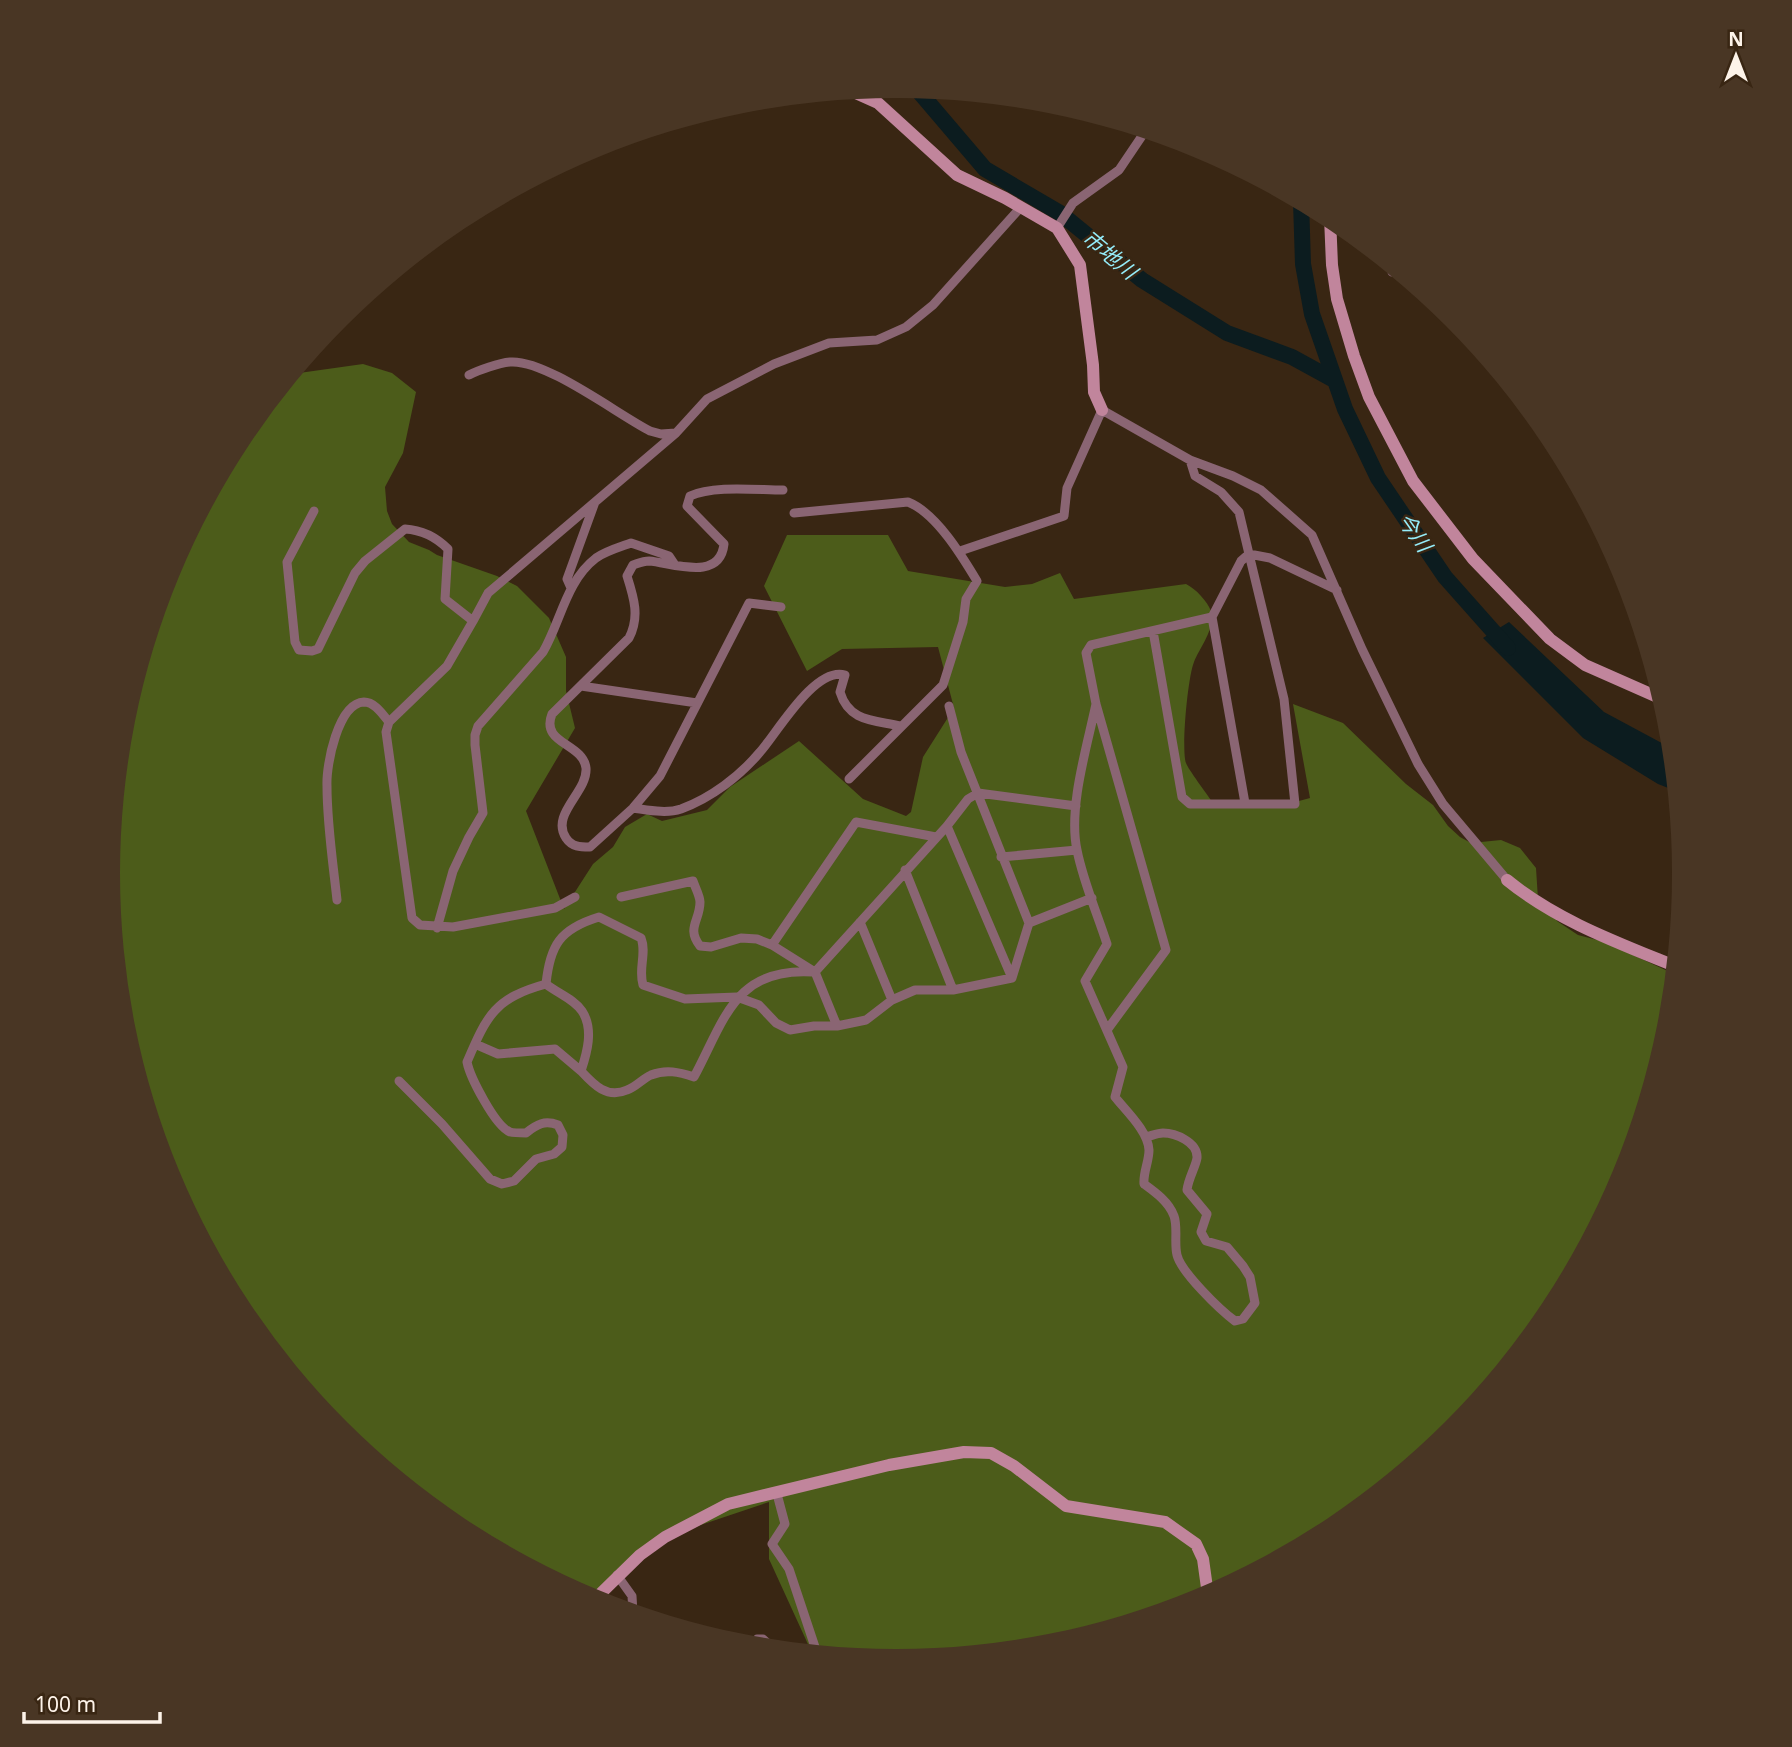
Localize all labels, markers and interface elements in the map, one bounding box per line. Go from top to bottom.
north arrow [1701,21,1771,91]
text: N [1728,26,1744,52]
water label: 市地川 [1077,223,1145,286]
water label: 今川 [1391,507,1440,559]
scale bar [24,1680,161,1724]
text: 100 m [35,1690,96,1718]

